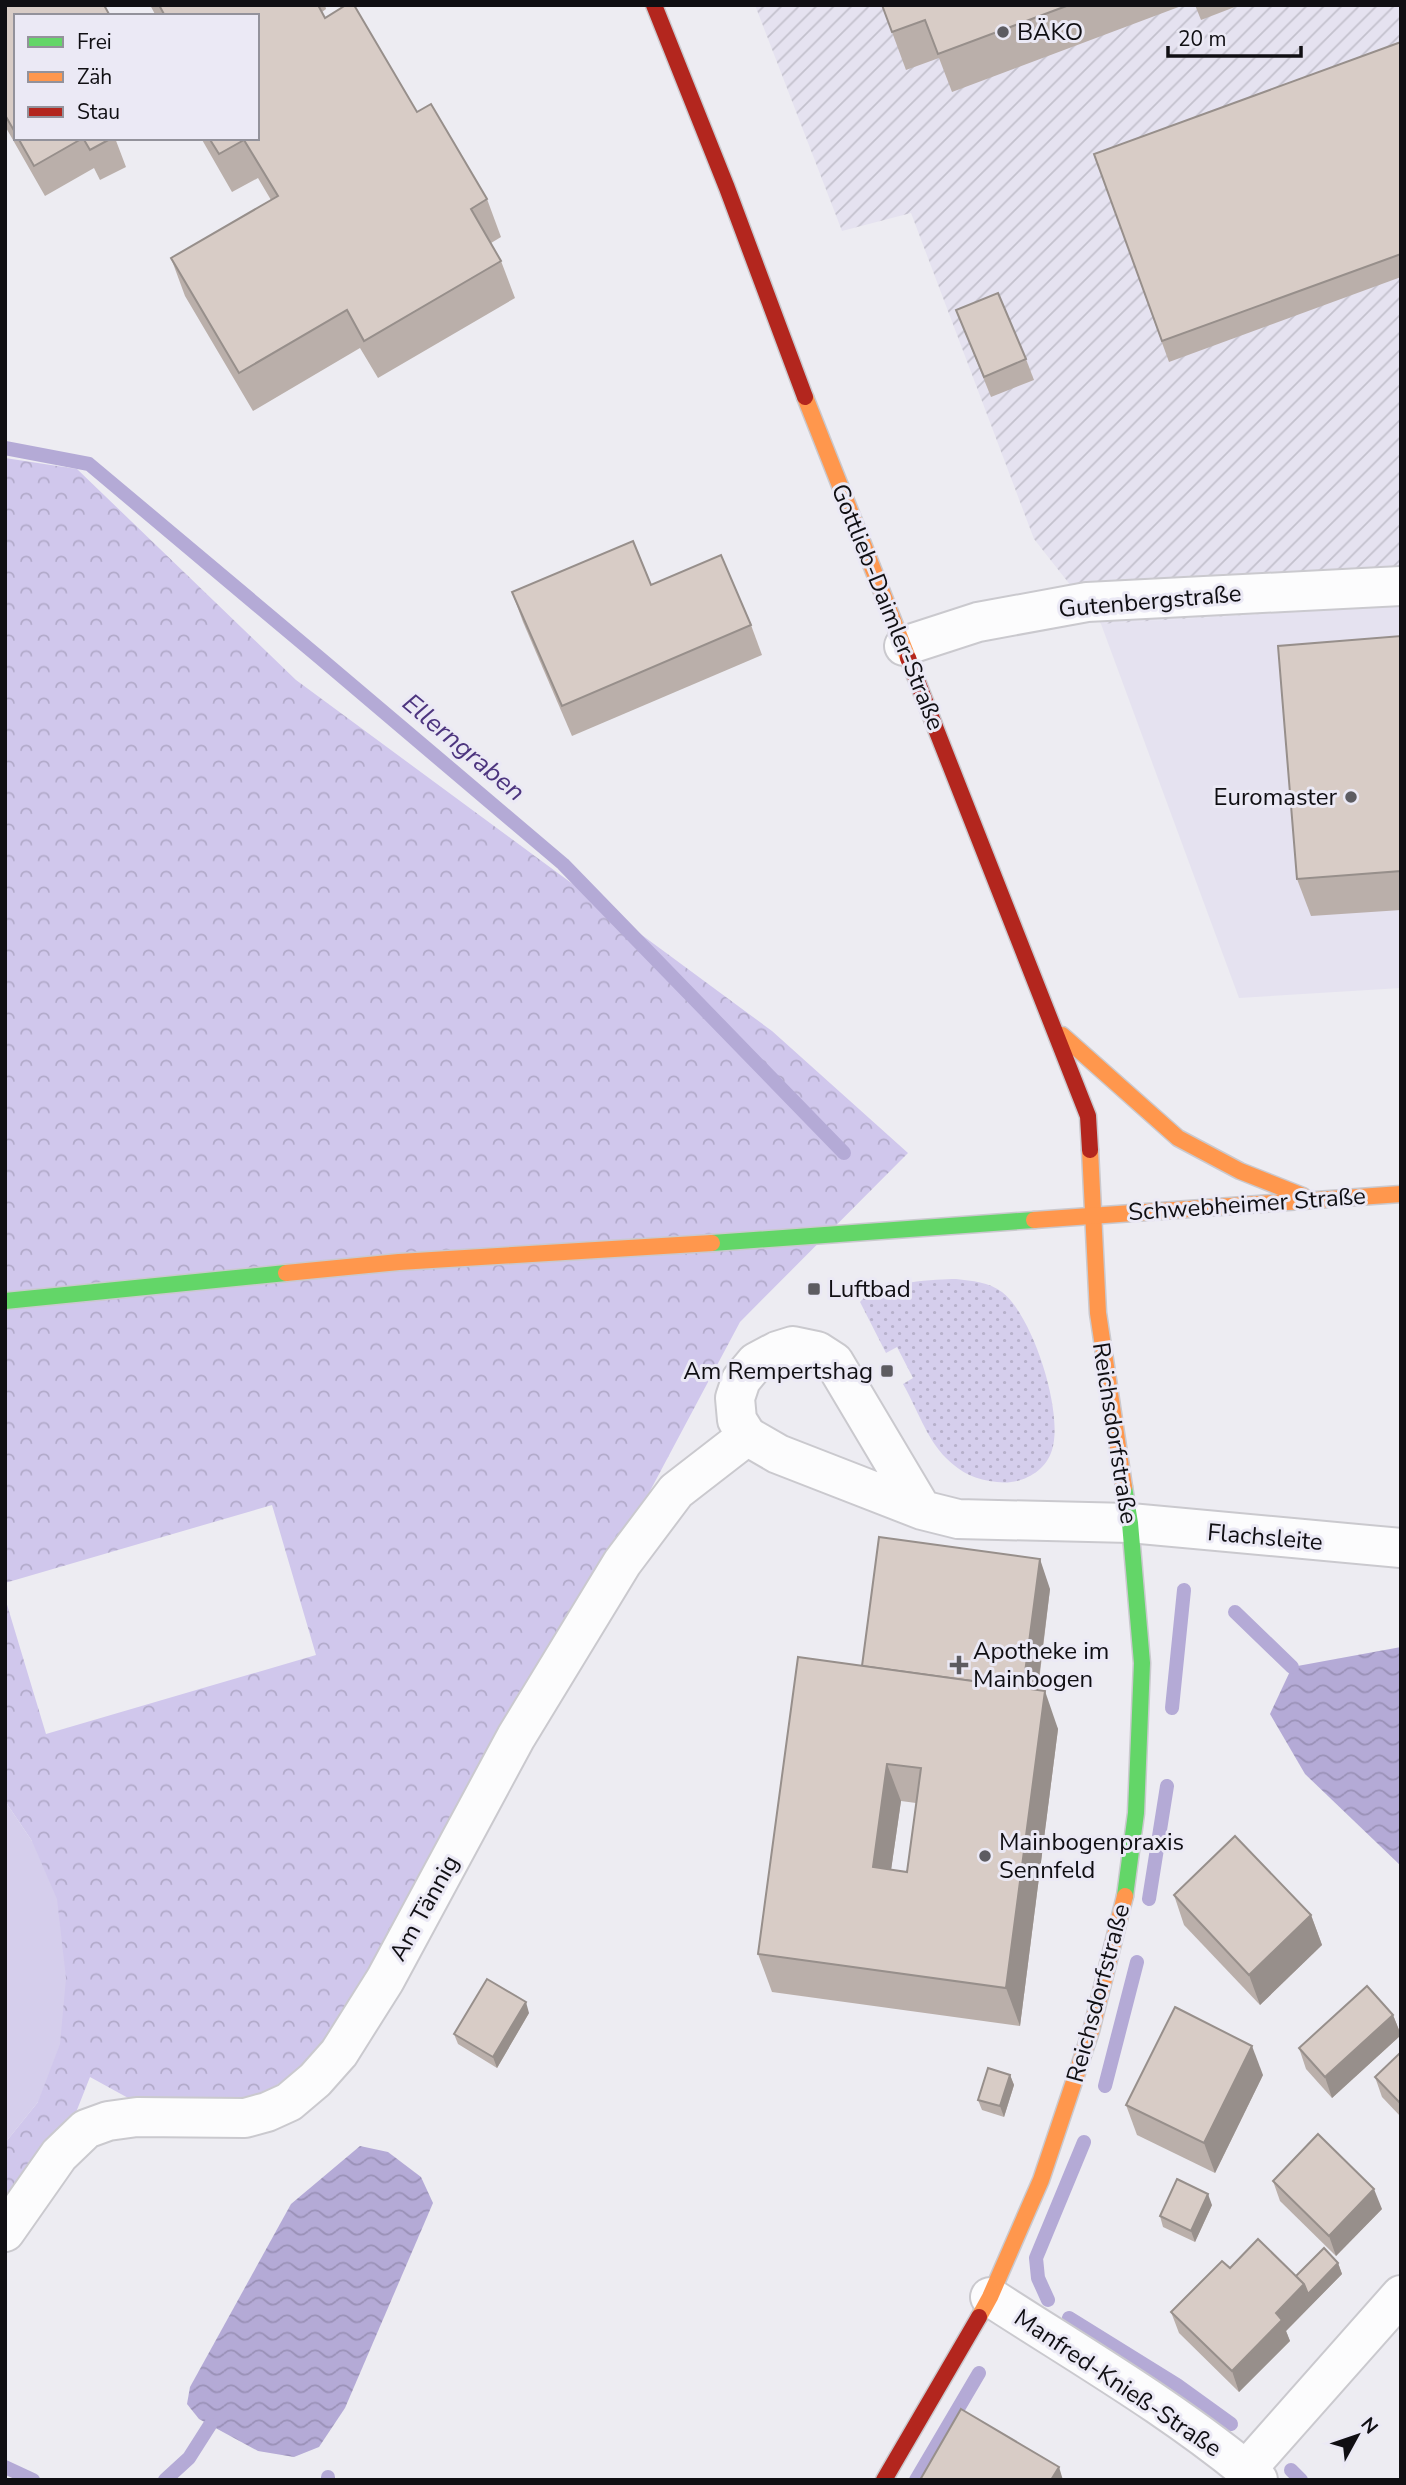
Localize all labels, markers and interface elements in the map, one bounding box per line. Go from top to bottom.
legend [14,14,259,140]
scale bar [1168,14,1301,58]
place label: BÄKO [1017,16,1083,48]
marker: BÄKO [995,24,1011,40]
text: 20 m [1178,25,1227,53]
text: Frei [77,28,112,56]
text: Zäh [77,63,112,91]
text: Stau [77,98,120,126]
street label: Gottlieb-Daimler-Straße [824,479,952,735]
street label: Gutenbergstraße [1057,577,1243,625]
water label: Ellerngraben [395,686,532,809]
place label: Euromaster [1213,781,1337,813]
marker: Euromaster [1343,789,1359,805]
street label: Schwebheimer Straße [1127,1180,1367,1228]
place label: Luftbad [828,1273,911,1305]
marker: Luftbad [806,1281,822,1297]
street label: Reichsdorfstraße [1085,1340,1145,1526]
place label: Am Rempertshag [683,1355,873,1387]
marker: Am Rempertshag [879,1363,895,1379]
street label: Flachsleite [1206,1516,1324,1558]
place label: Apotheke im Mainbogen [973,1635,1109,1695]
marker: Apotheke im Mainbogen [951,1657,967,1673]
place label: Mainbogenpraxis Sennfeld [999,1826,1184,1886]
marker: Mainbogenpraxis Sennfeld [977,1848,993,1864]
street label: Am Tännig [382,1849,466,1967]
street label: Reichsdorfstraße [1059,1900,1137,2086]
street label: Manfred-Knieß-Straße [1008,2302,1228,2464]
north arrow [1322,2401,1392,2471]
text: N [1355,2412,1384,2440]

